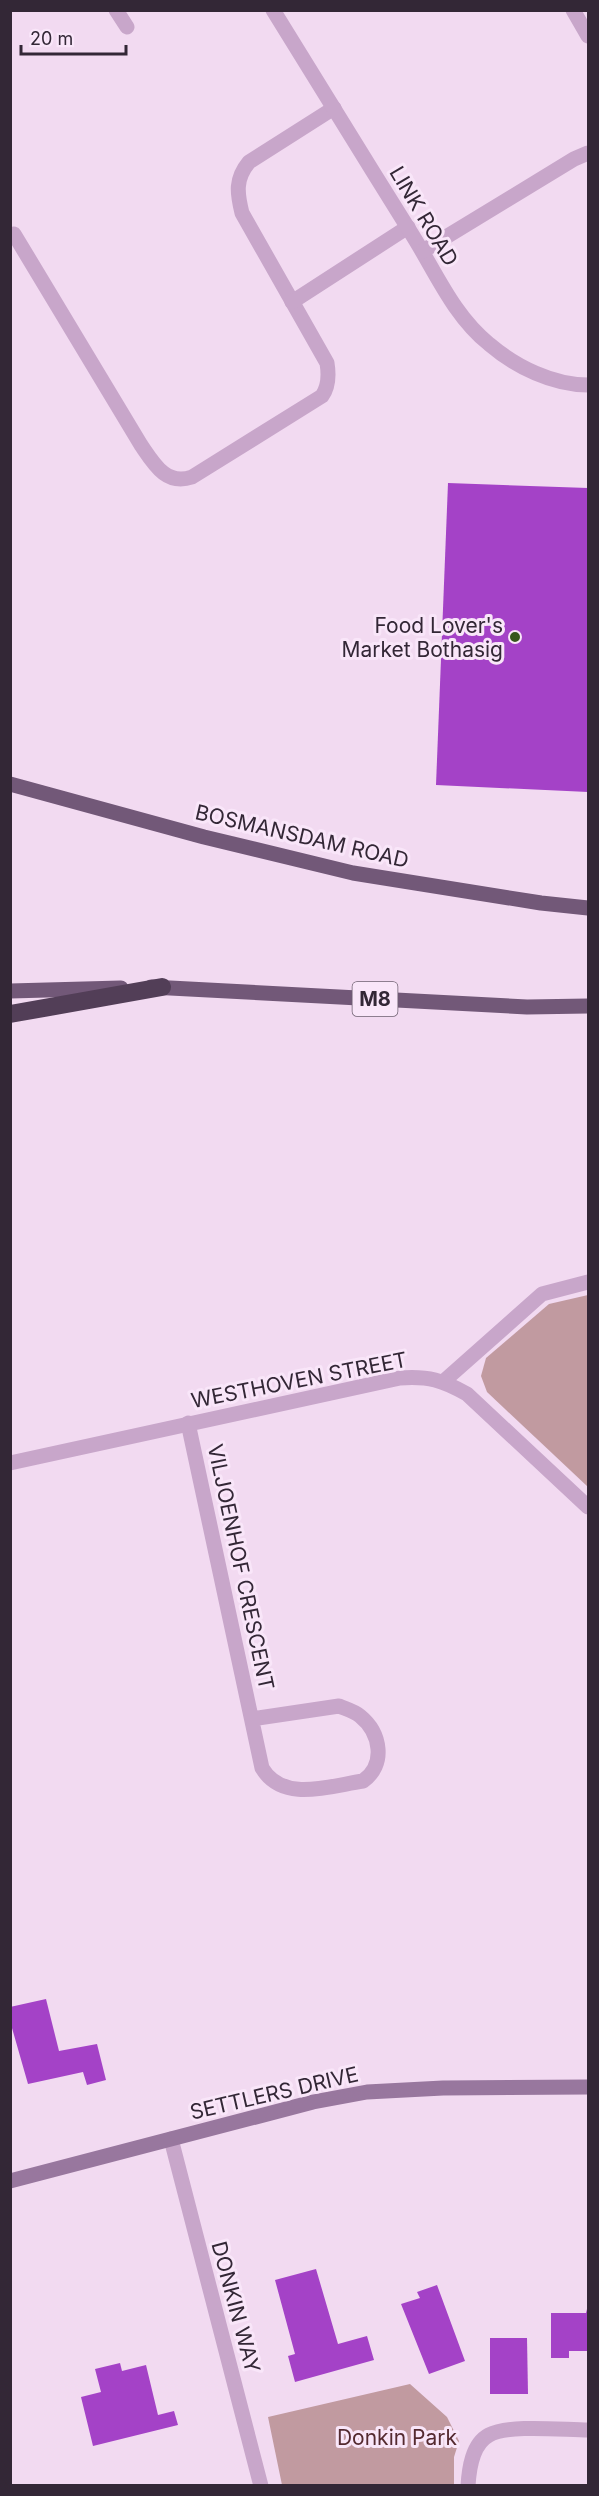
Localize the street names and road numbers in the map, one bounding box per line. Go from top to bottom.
street label: LINK ROAD [384,162,464,270]
street label: BOSMANSDAM ROAD [193,799,411,873]
road number: M8 [352,982,398,1016]
street label: WESTHOVEN STREET [189,1347,409,1413]
street label: VILJOENHOF CRESCENT [203,1442,279,1692]
street label: SETTLERS DRIVE [187,2061,361,2125]
street label: DONKIN WAY [206,2238,266,2376]

